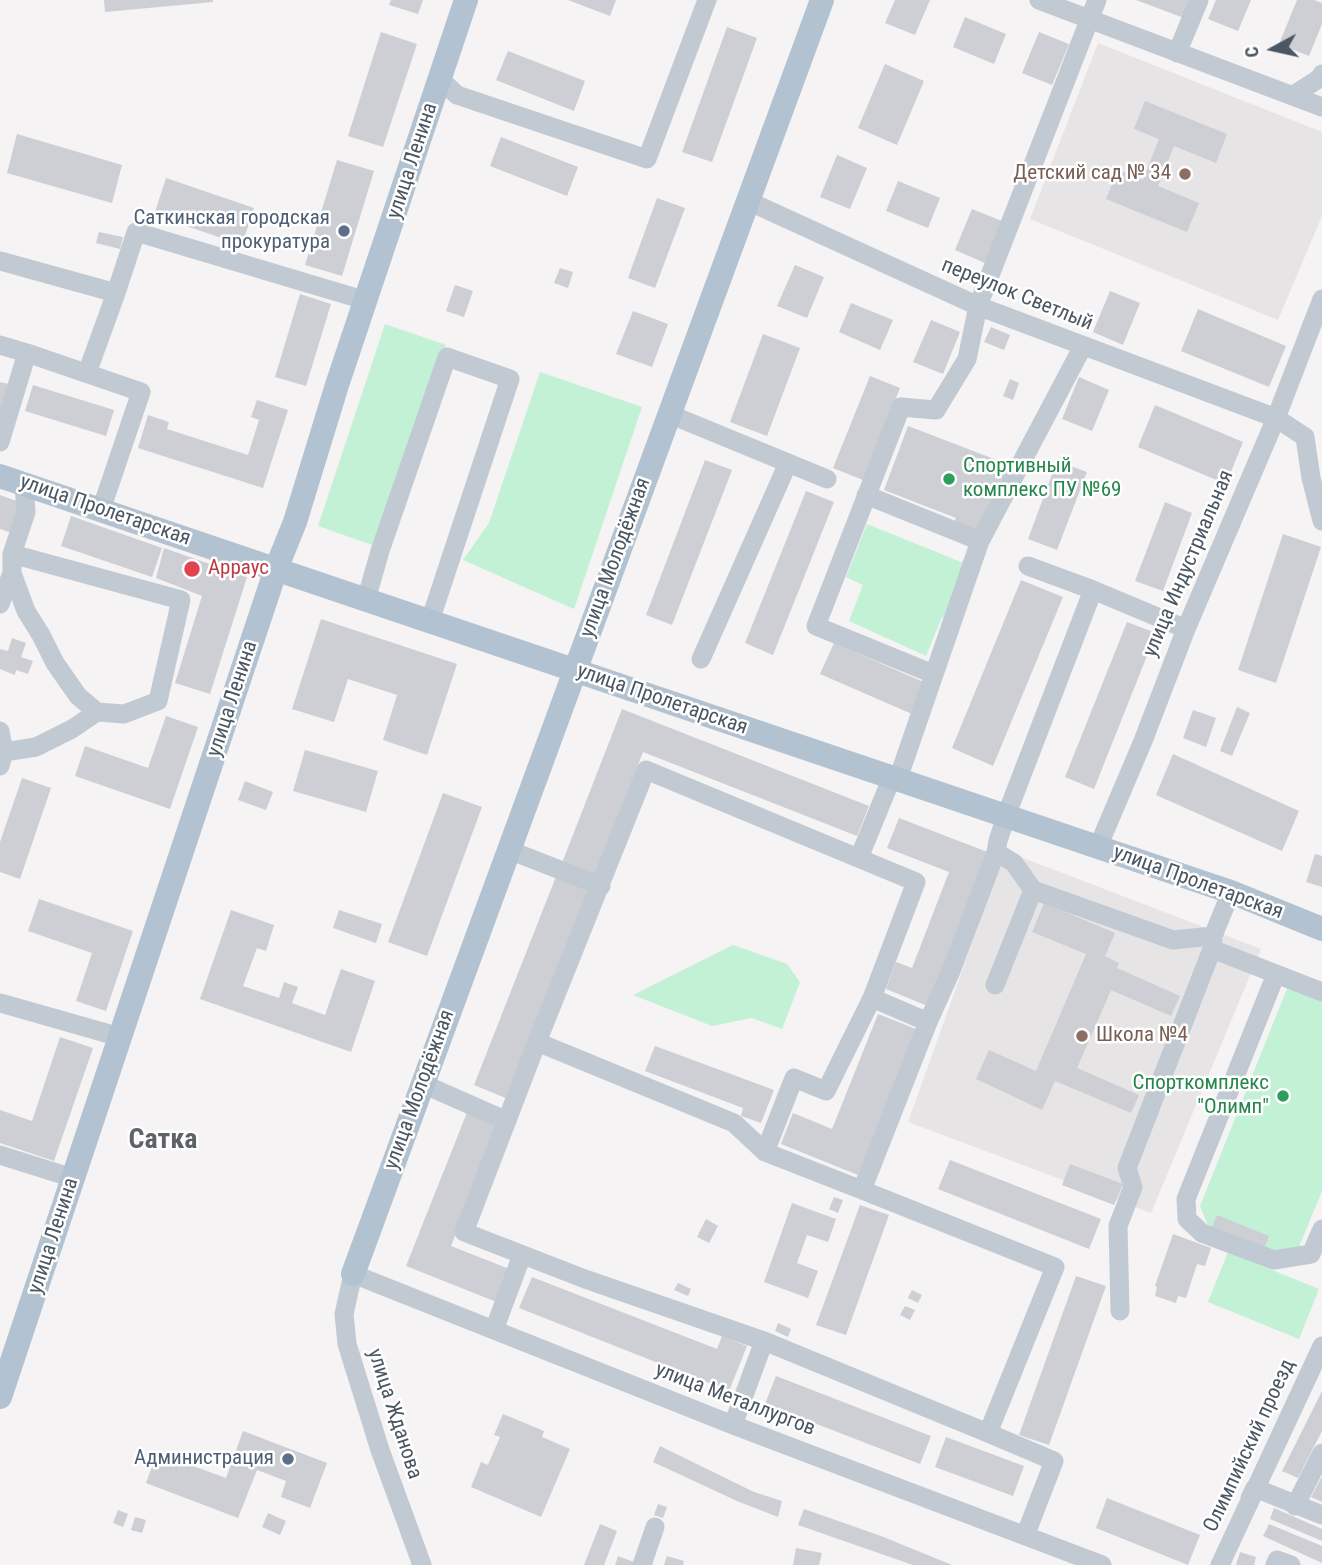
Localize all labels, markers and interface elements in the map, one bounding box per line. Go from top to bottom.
north arrow [1238,14,1308,84]
text: С [1240,45,1264,59]
street label: улица Ленина [382,100,444,222]
place label: Детский сад № 34 [1013,161,1171,187]
marker: Детский сад № 34 [1177,166,1193,182]
place label: Саткинская городская прокуратура [133,206,330,256]
marker: Саткинская городская прокуратура [336,223,352,239]
street label: переулок Светлый [938,253,1096,337]
place label: Спортивный комплекс ПУ №69 [963,454,1121,504]
street label: улица Индустриальная [1138,467,1240,661]
street label: улица Пролетарская [16,470,194,552]
marker: Спортивный комплекс ПУ №69 [941,471,957,487]
street label: улица Молодёжная [575,475,657,641]
place label: Арраус [208,556,269,582]
marker: Арраус [182,559,202,579]
street label: улица Ленина [202,638,264,760]
street label: улица Пролетарская [573,659,751,741]
street label: улица Пролетарская [1110,841,1286,925]
street label: улица Молодёжная [379,1007,461,1173]
place label: Школа №4 [1096,1023,1188,1049]
marker: Школа №4 [1074,1028,1090,1044]
place label: Спорткомплекс "Олимп" [1133,1071,1269,1121]
marker: Спорткомплекс "Олимп" [1275,1088,1291,1104]
district label: Сатка [129,1124,197,1158]
street label: улица Ленина [23,1175,85,1297]
street label: улица Жданова [361,1346,427,1482]
street label: Олимпийский проезд [1199,1356,1301,1536]
street label: улица Металлургов [651,1358,819,1442]
place label: Администрация [134,1446,274,1472]
marker: Администрация [280,1451,296,1467]

